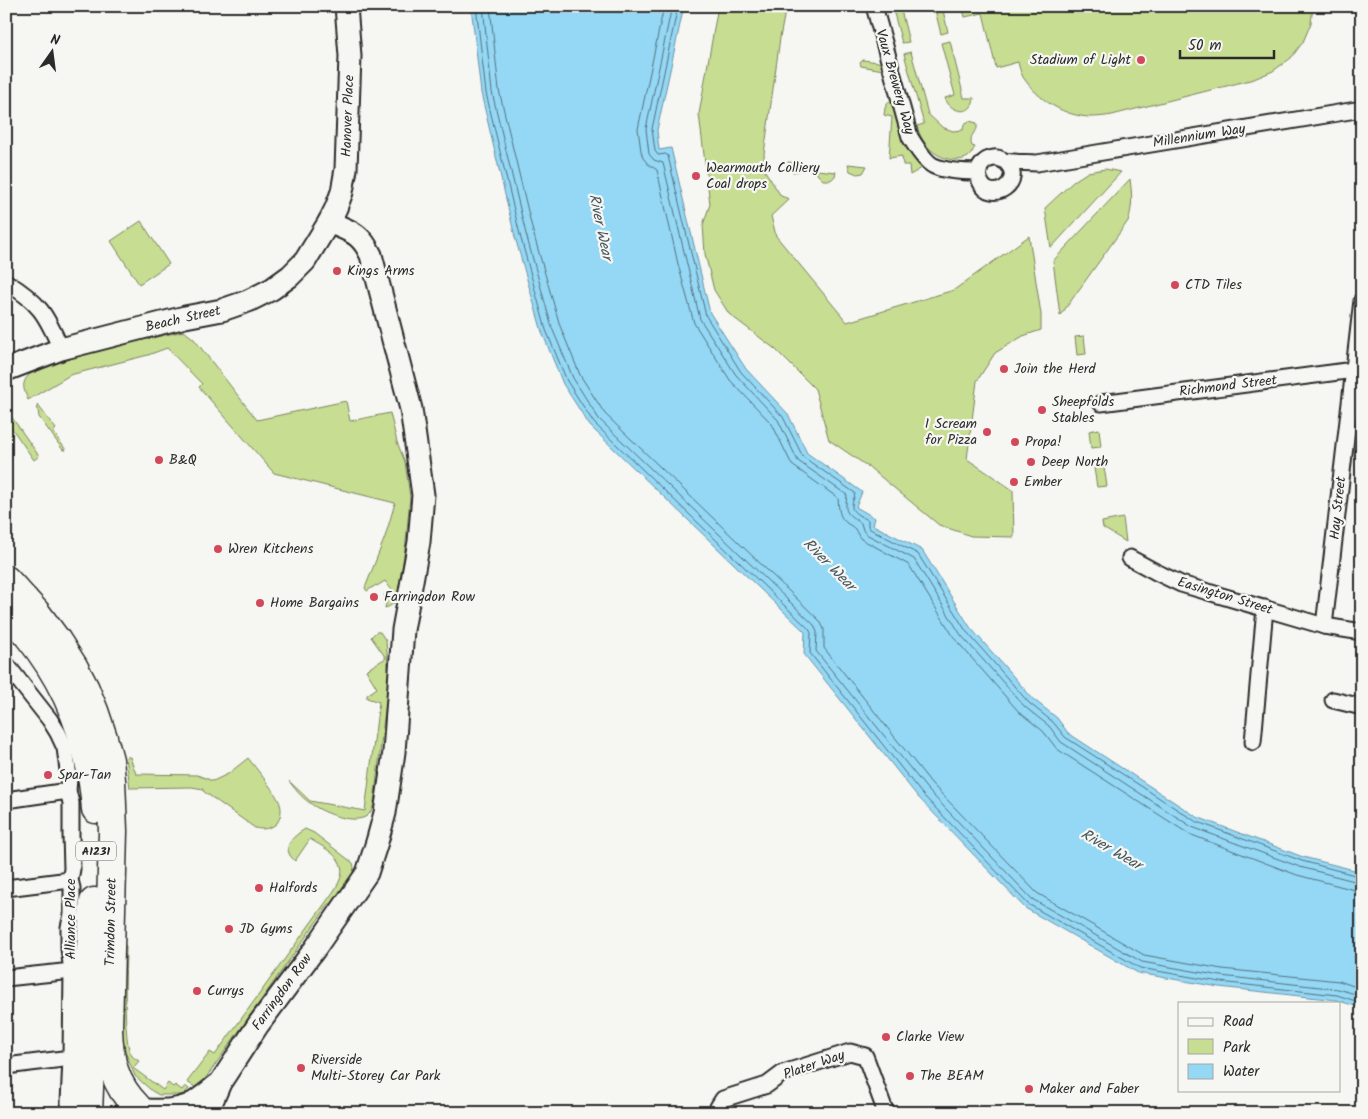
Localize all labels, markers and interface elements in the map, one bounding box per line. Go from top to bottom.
street label: Vaux Brewery Way [869,27,921,138]
north arrow [28,28,78,78]
scale bar [1180,28,1274,60]
text: N [48,29,62,52]
text: 50 m [1188,34,1222,58]
place label: Stadium of Light [1030,49,1132,71]
marker: Stadium of Light [1135,54,1147,66]
street label: Hanover Place [336,74,360,158]
street label: Millennium Way [1151,118,1247,154]
place label: Wearmouth Colliery Coal drops [706,157,820,195]
marker: Wearmouth Colliery Coal drops [690,170,702,182]
water label: River Wear [581,192,619,265]
place label: Kings Arms [347,260,415,282]
marker: Kings Arms [331,265,343,277]
place label: CTD Tiles [1185,274,1242,296]
marker: CTD Tiles [1169,279,1181,291]
street label: Beach Street [143,300,223,338]
place label: Join the Herd [1014,358,1096,380]
marker: Join the Herd [998,363,1010,375]
street label: Richmond Street [1178,369,1279,403]
place label: Sheepfolds Stables [1052,391,1114,429]
marker: Sheepfolds Stables [1036,404,1048,416]
place label: I Scream for Pizza [925,413,977,451]
marker: I Scream for Pizza [981,426,993,438]
place label: Propa! [1025,431,1062,453]
marker: Propa! [1009,436,1021,448]
place label: B&Q [169,449,197,471]
place label: Deep North [1041,451,1108,473]
marker: B&Q [153,454,165,466]
marker: Deep North [1025,456,1037,468]
place label: Ember [1024,471,1063,493]
street label: Hay Street [1324,475,1352,541]
marker: Ember [1008,476,1020,488]
water label: River Wear [797,533,863,599]
place label: Wren Kitchens [228,538,313,560]
marker: Wren Kitchens [212,543,224,555]
street label: Easington Street [1175,571,1276,621]
place label: Farringdon Row [384,586,476,608]
marker: Farringdon Row [368,591,380,603]
place label: Home Bargains [270,592,359,614]
marker: Home Bargains [254,597,266,609]
place label: Spar-Tan [58,764,111,786]
marker: Spar-Tan [42,769,54,781]
water label: River Wear [1076,823,1149,879]
road number: A1231 [76,841,116,860]
street label: Trimdon Street [99,877,123,966]
place label: Halfords [269,877,318,899]
street label: Alliance Place [60,878,82,960]
marker: Halfords [253,882,265,894]
place label: JD Gyms [239,918,292,940]
marker: JD Gyms [223,923,235,935]
street label: Farringdon Row [246,948,318,1035]
place label: Currys [207,980,244,1002]
marker: Currys [191,985,203,997]
legend [1178,1002,1340,1092]
text: Road [1223,1010,1254,1034]
place label: Clarke View [896,1026,965,1048]
marker: Clarke View [880,1031,892,1043]
text: Park [1223,1036,1251,1060]
street label: Plater Way [780,1044,848,1086]
place label: Riverside Multi-Storey Car Park [311,1049,441,1087]
text: Water [1223,1060,1260,1084]
marker: Riverside Multi-Storey Car Park [295,1062,307,1074]
place label: The BEAM [920,1065,984,1087]
marker: The BEAM [904,1070,916,1082]
place label: Maker and Faber [1039,1078,1140,1100]
marker: Maker and Faber [1023,1083,1035,1095]

